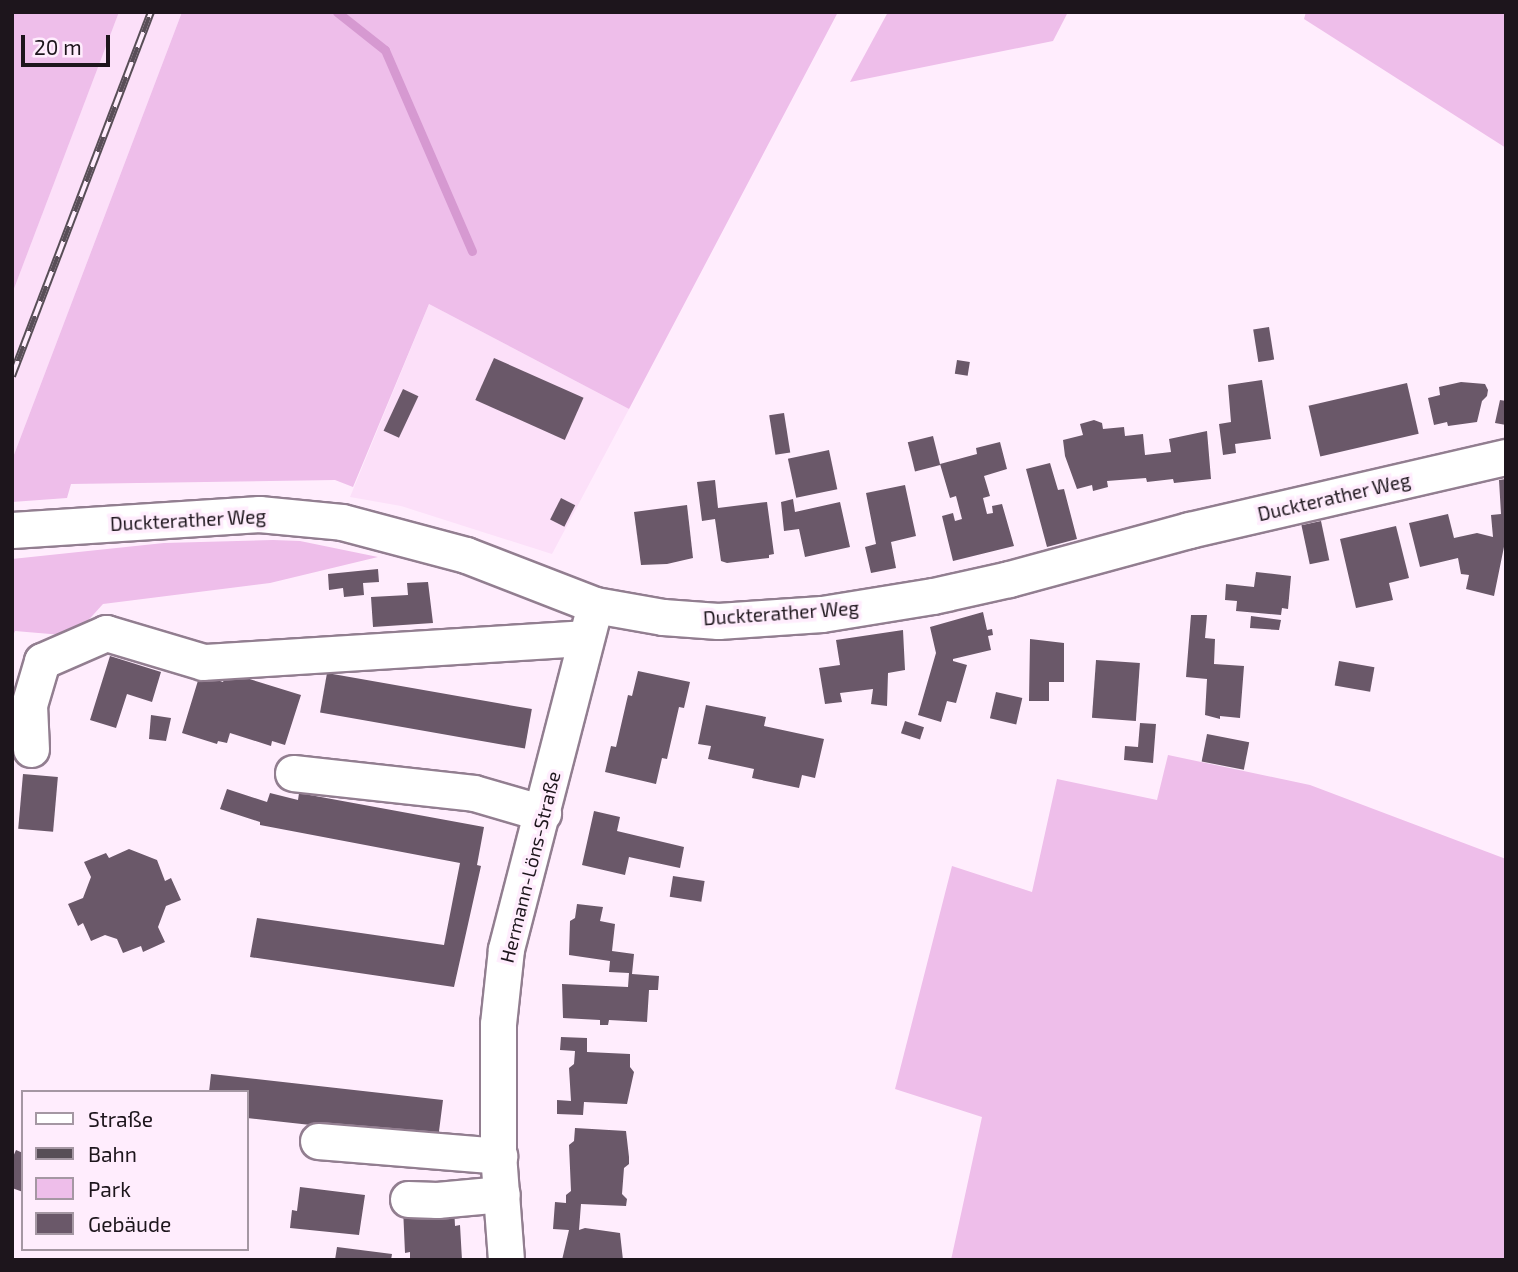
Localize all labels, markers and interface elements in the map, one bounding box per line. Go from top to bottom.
scale bar [24,21,114,65]
text: 20 m [34,34,82,59]
street label: Duckterather Weg [1255,468,1413,526]
street label: Duckterather Weg [109,505,267,535]
street label: Duckterather Weg [702,596,860,630]
street label: Hermann-Löns-Straße [495,769,565,965]
legend [21,1090,248,1251]
text: Straße [88,1106,153,1131]
text: Bahn [88,1141,137,1166]
text: Park [88,1176,131,1201]
text: Gebäude [88,1211,171,1236]

